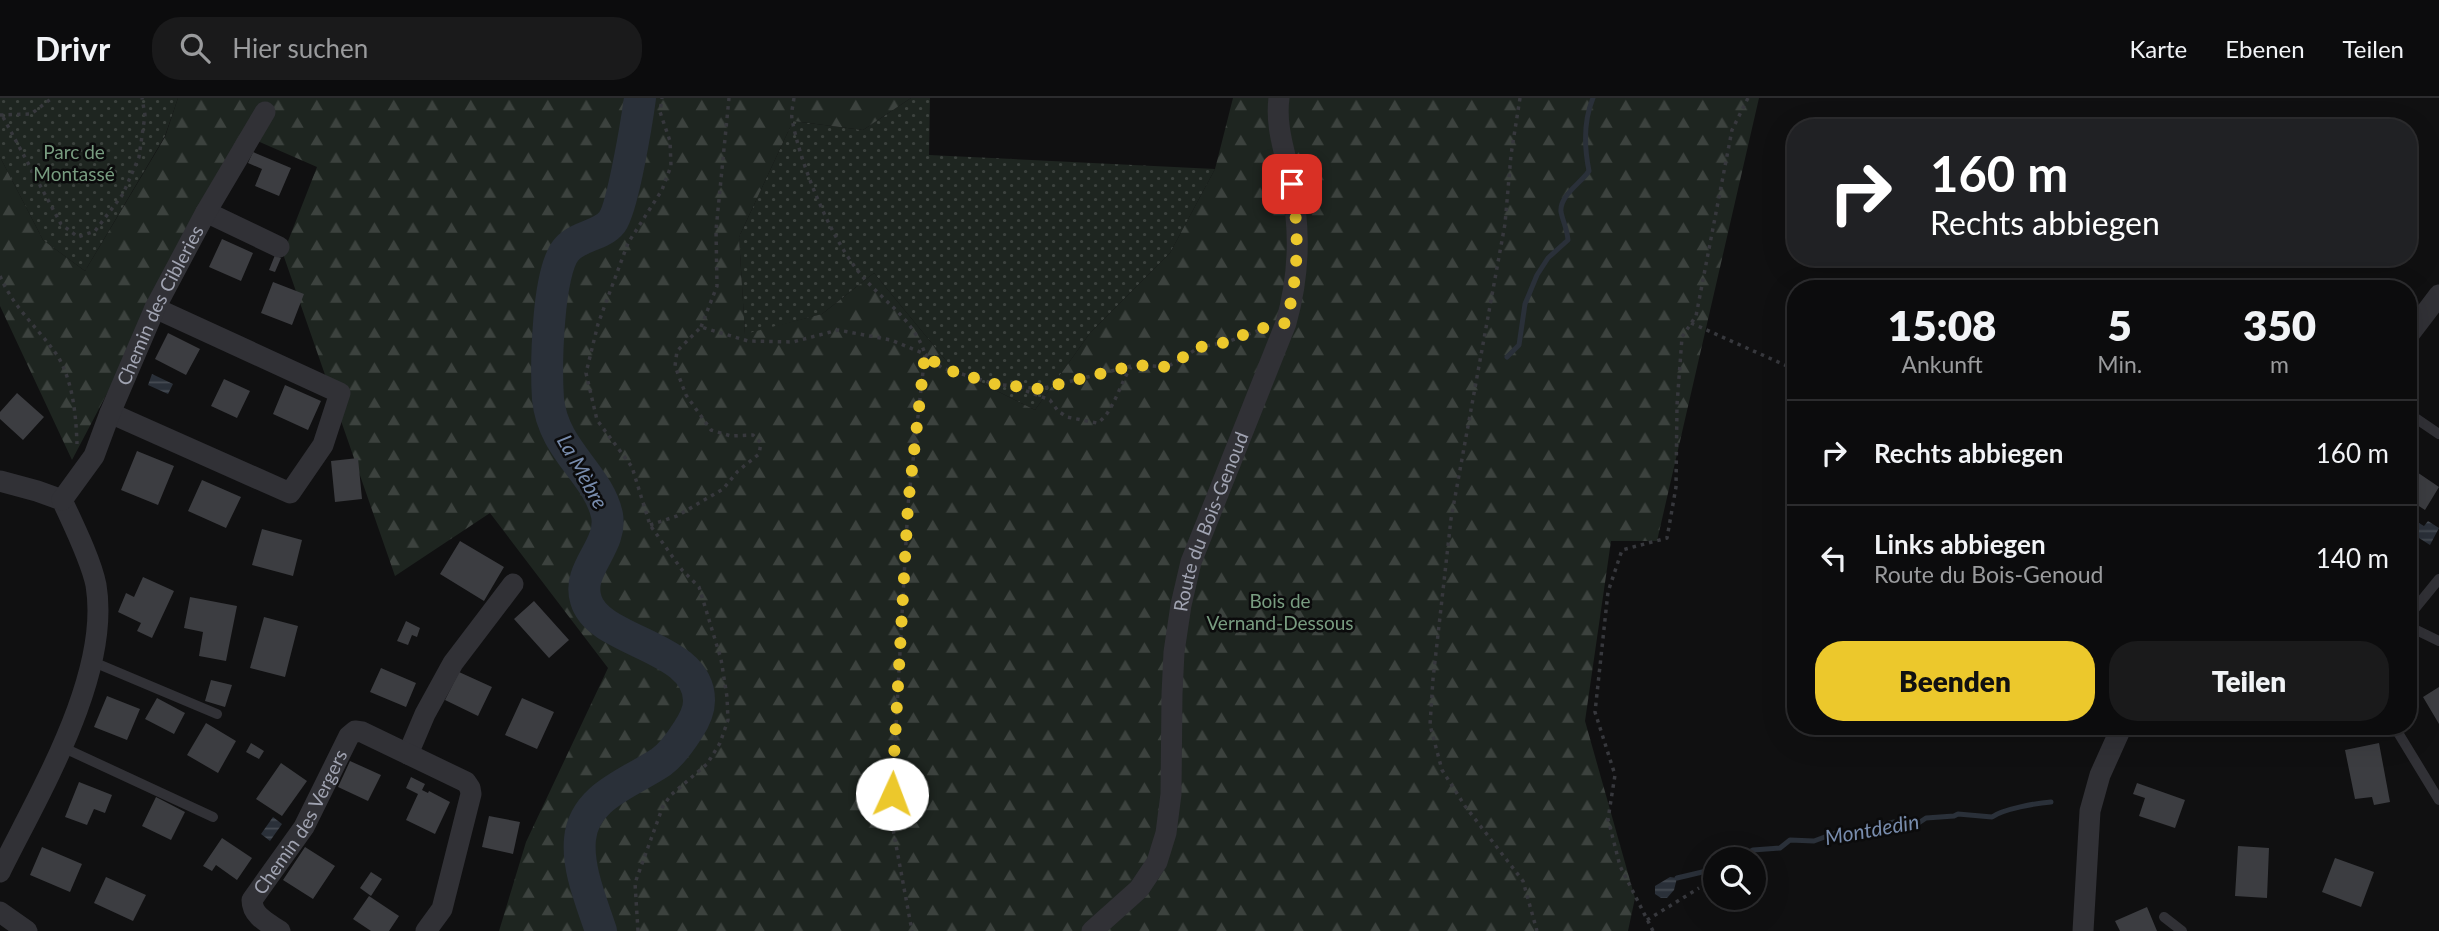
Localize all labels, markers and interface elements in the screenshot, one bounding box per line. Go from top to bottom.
search box [152,17,642,80]
text: Drivr [35,28,110,68]
icon: search [176,29,214,67]
text: Hier suchen [232,32,368,64]
text: Karte [2130,34,2187,63]
text: Ebenen [2225,34,2305,63]
text: Teilen [2343,34,2404,63]
park label: Parc de Montassé [33,140,115,185]
text: 160 m [1930,144,2068,202]
icon: right [1815,147,1906,238]
pin [1262,154,1322,214]
icon: arrive [1273,165,1311,203]
text: Rechts abbiegen [1930,203,2160,242]
street label: Chemin des Cibleries [111,221,208,389]
text: 15:08 [1888,300,1996,350]
text: 5 [2108,300,2132,350]
text: 350 [2243,300,2316,350]
text: Ankunft [1901,350,1983,378]
text: Min. [2097,350,2142,378]
text: m [2270,350,2289,378]
street label: Route du Bois-Genoud [1168,428,1253,613]
water label: La Mèbre [553,430,614,513]
icon: right [1815,434,1853,472]
text: Rechts abbiegen [1874,437,2063,469]
text: 160 m [2316,437,2389,469]
text: Links abbiegen [1874,528,2046,560]
icon: left [1815,539,1853,577]
text: 140 m [2316,542,2389,574]
text: Route du Bois-Genoud [1874,560,2103,588]
park label: Bois de Vernand-Dessous [1206,589,1354,634]
button: Beenden [1815,641,2095,721]
button: Teilen [2109,641,2389,721]
street label: Chemin des Vergers [248,745,352,899]
position arrow [855,757,929,831]
water label: Montdedin [1823,808,1921,849]
map controls [1703,847,1766,910]
button: search [1703,847,1766,910]

